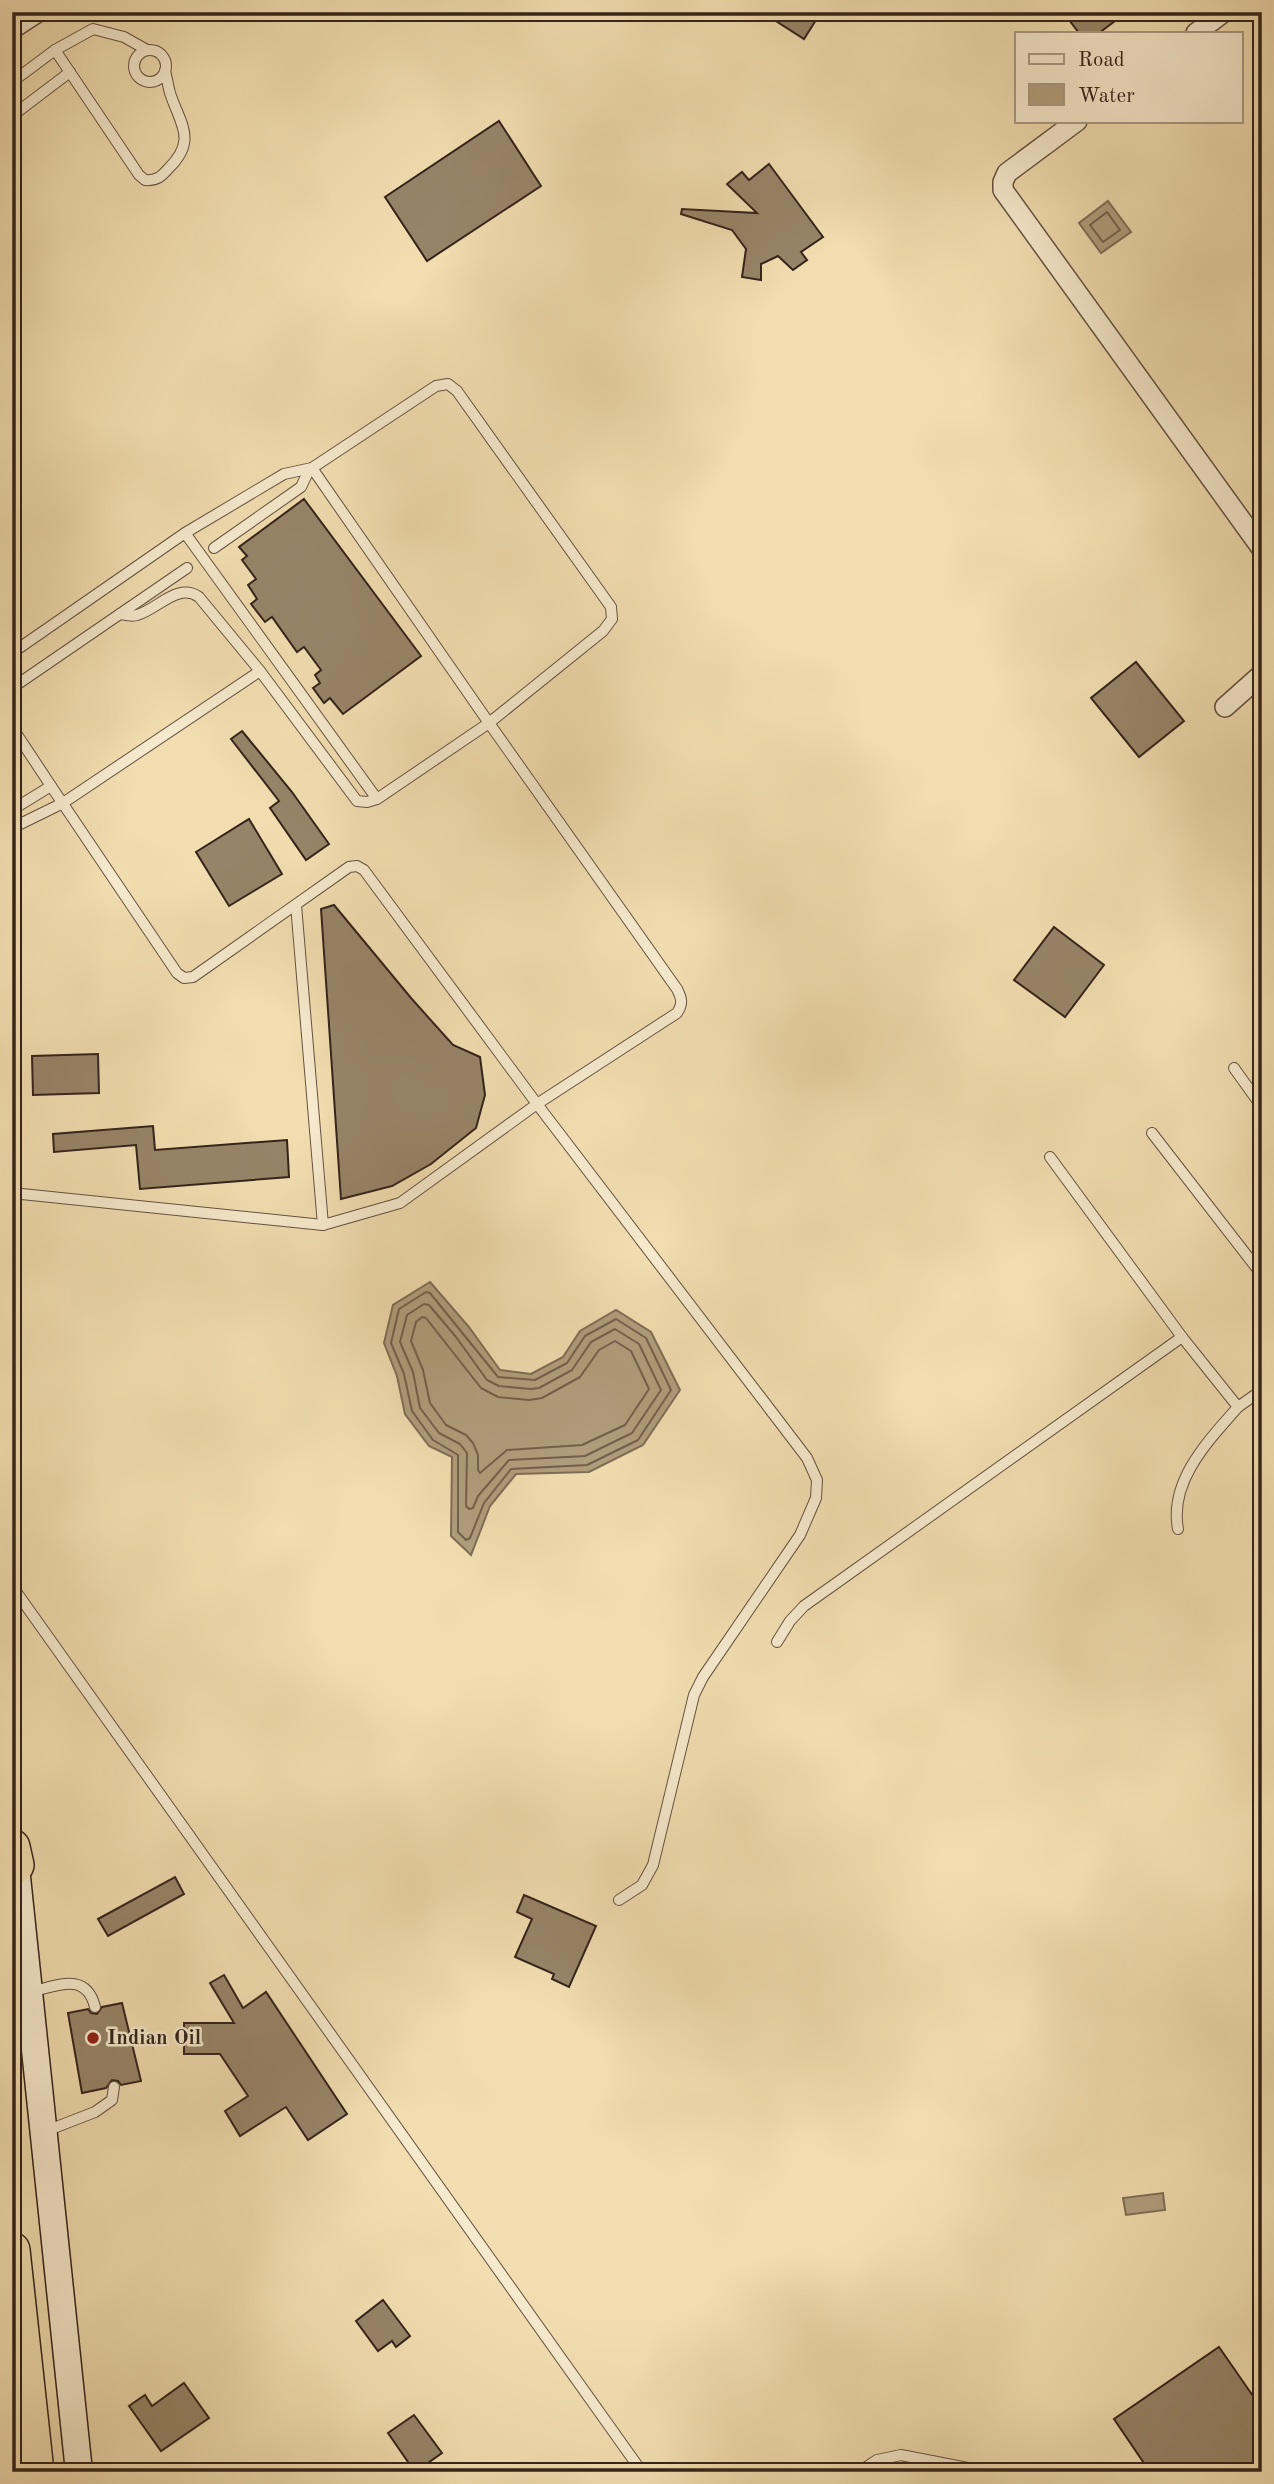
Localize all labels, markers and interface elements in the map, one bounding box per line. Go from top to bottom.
legend [1015,32,1242,122]
text: Road [1078,50,1125,71]
text: Water [1078,86,1135,107]
place label: Indian Oil [107,2028,201,2049]
marker: Indian Oil [85,2030,101,2046]

